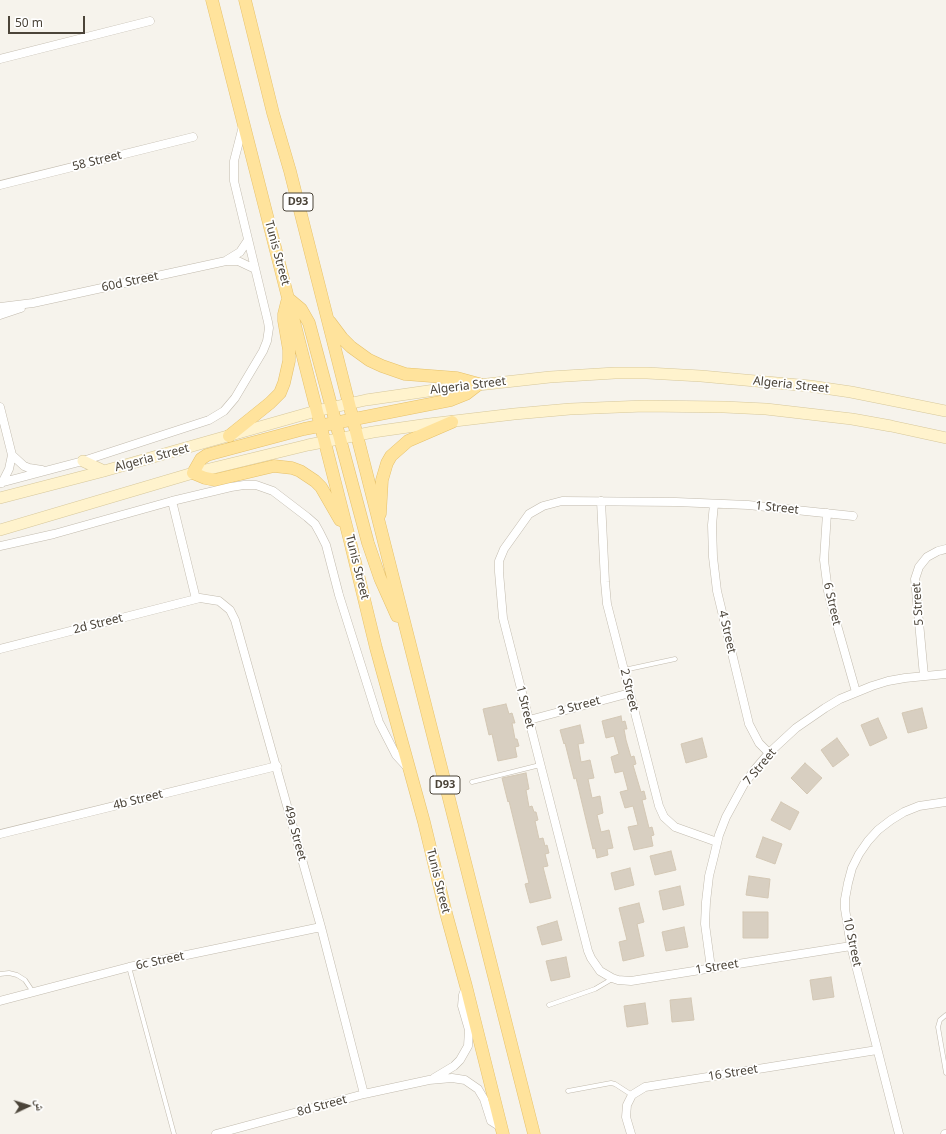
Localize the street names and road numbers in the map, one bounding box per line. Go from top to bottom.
street label: 58 Street [71,148,123,174]
road number: D93 [283,193,313,211]
street label: Tunis Street [261,219,293,287]
street label: 60d Street [100,269,160,295]
street label: Algeria Street [429,374,507,398]
street label: Algeria Street [752,374,830,396]
street label: Algeria Street [113,441,191,475]
street label: 1 Street [755,499,799,517]
street label: Tunis Street [342,533,372,601]
street label: 6 Street [820,581,844,627]
street label: 5 Street [909,582,927,626]
street label: 4 Street [715,609,739,655]
street label: 2d Street [72,611,124,637]
street label: 2 Street [617,667,641,713]
street label: 1 Street [513,684,537,730]
street label: 3 Street [556,693,602,719]
street label: 7 Street [741,746,779,788]
road number: D93 [430,776,460,794]
street label: 4b Street [112,787,164,813]
street label: 49a Street [281,804,309,862]
street label: Tunis Street [423,847,453,915]
street label: 10 Street [840,916,864,968]
street label: 6c Street [134,949,186,973]
street label: 1 Street [694,956,740,978]
street label: 16 Street [707,1062,759,1084]
street label: 8d Street [296,1092,348,1120]

